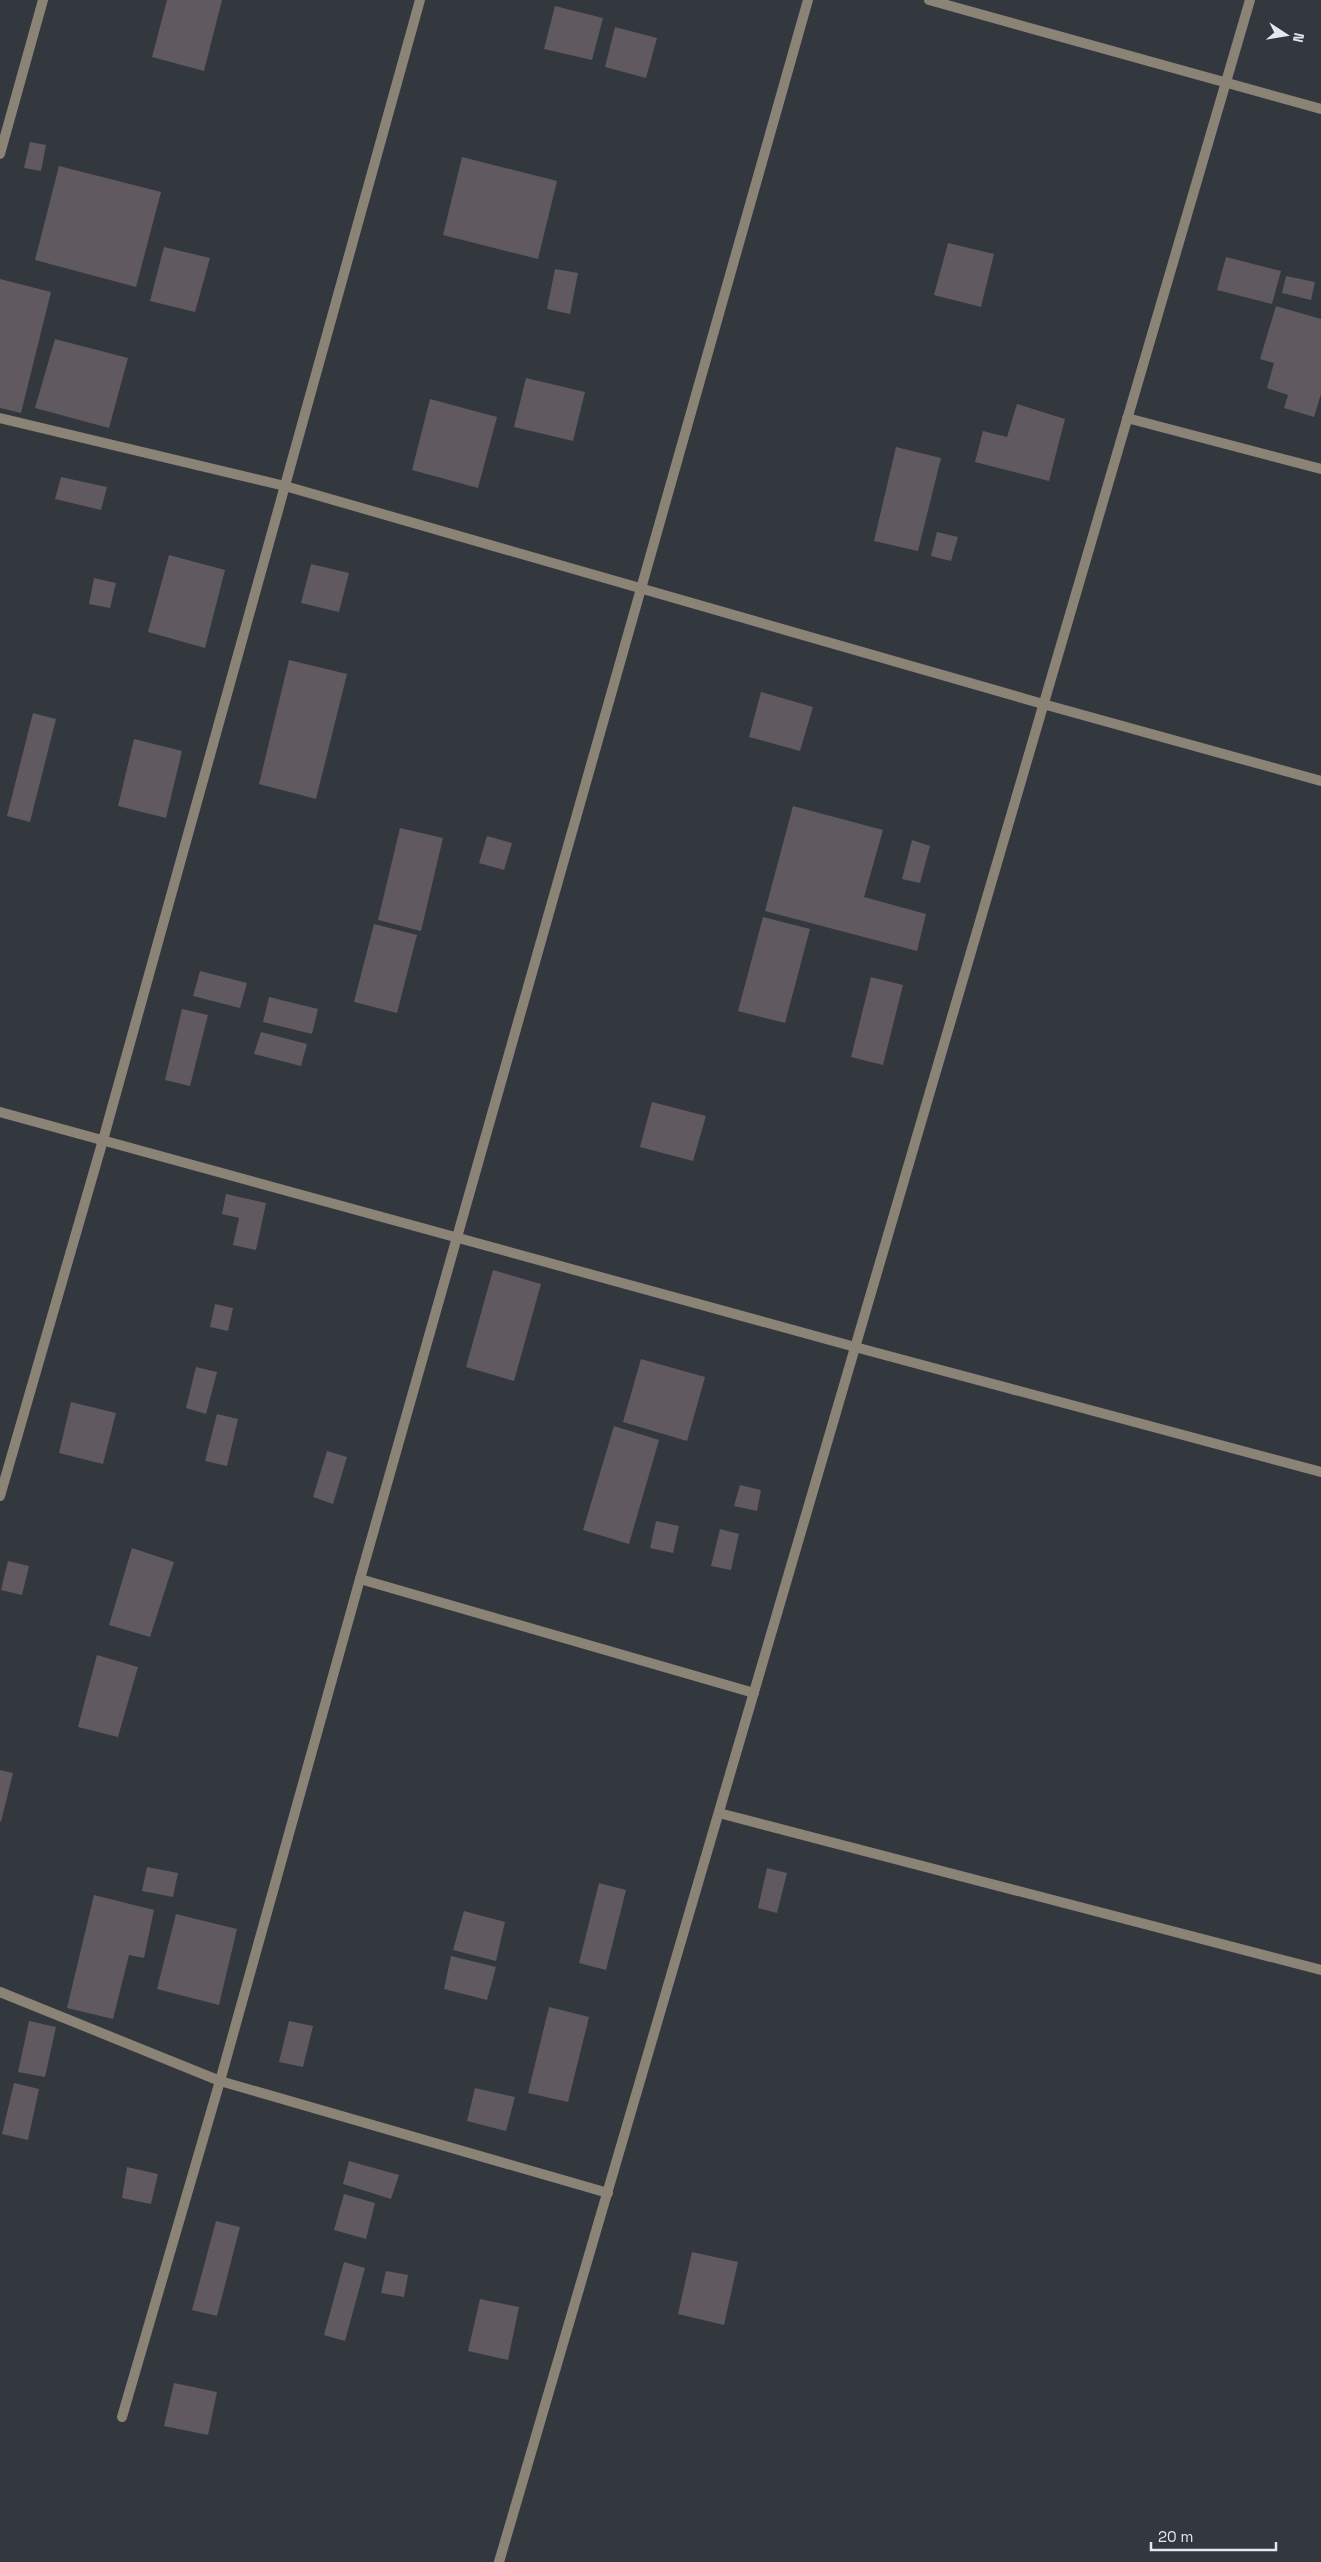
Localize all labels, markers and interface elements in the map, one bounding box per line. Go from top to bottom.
north arrow [1261,10,1311,60]
text: N [1289,31,1308,44]
scale bar [1151,2520,1276,2552]
text: 20 m [1158,2527,1193,2546]

